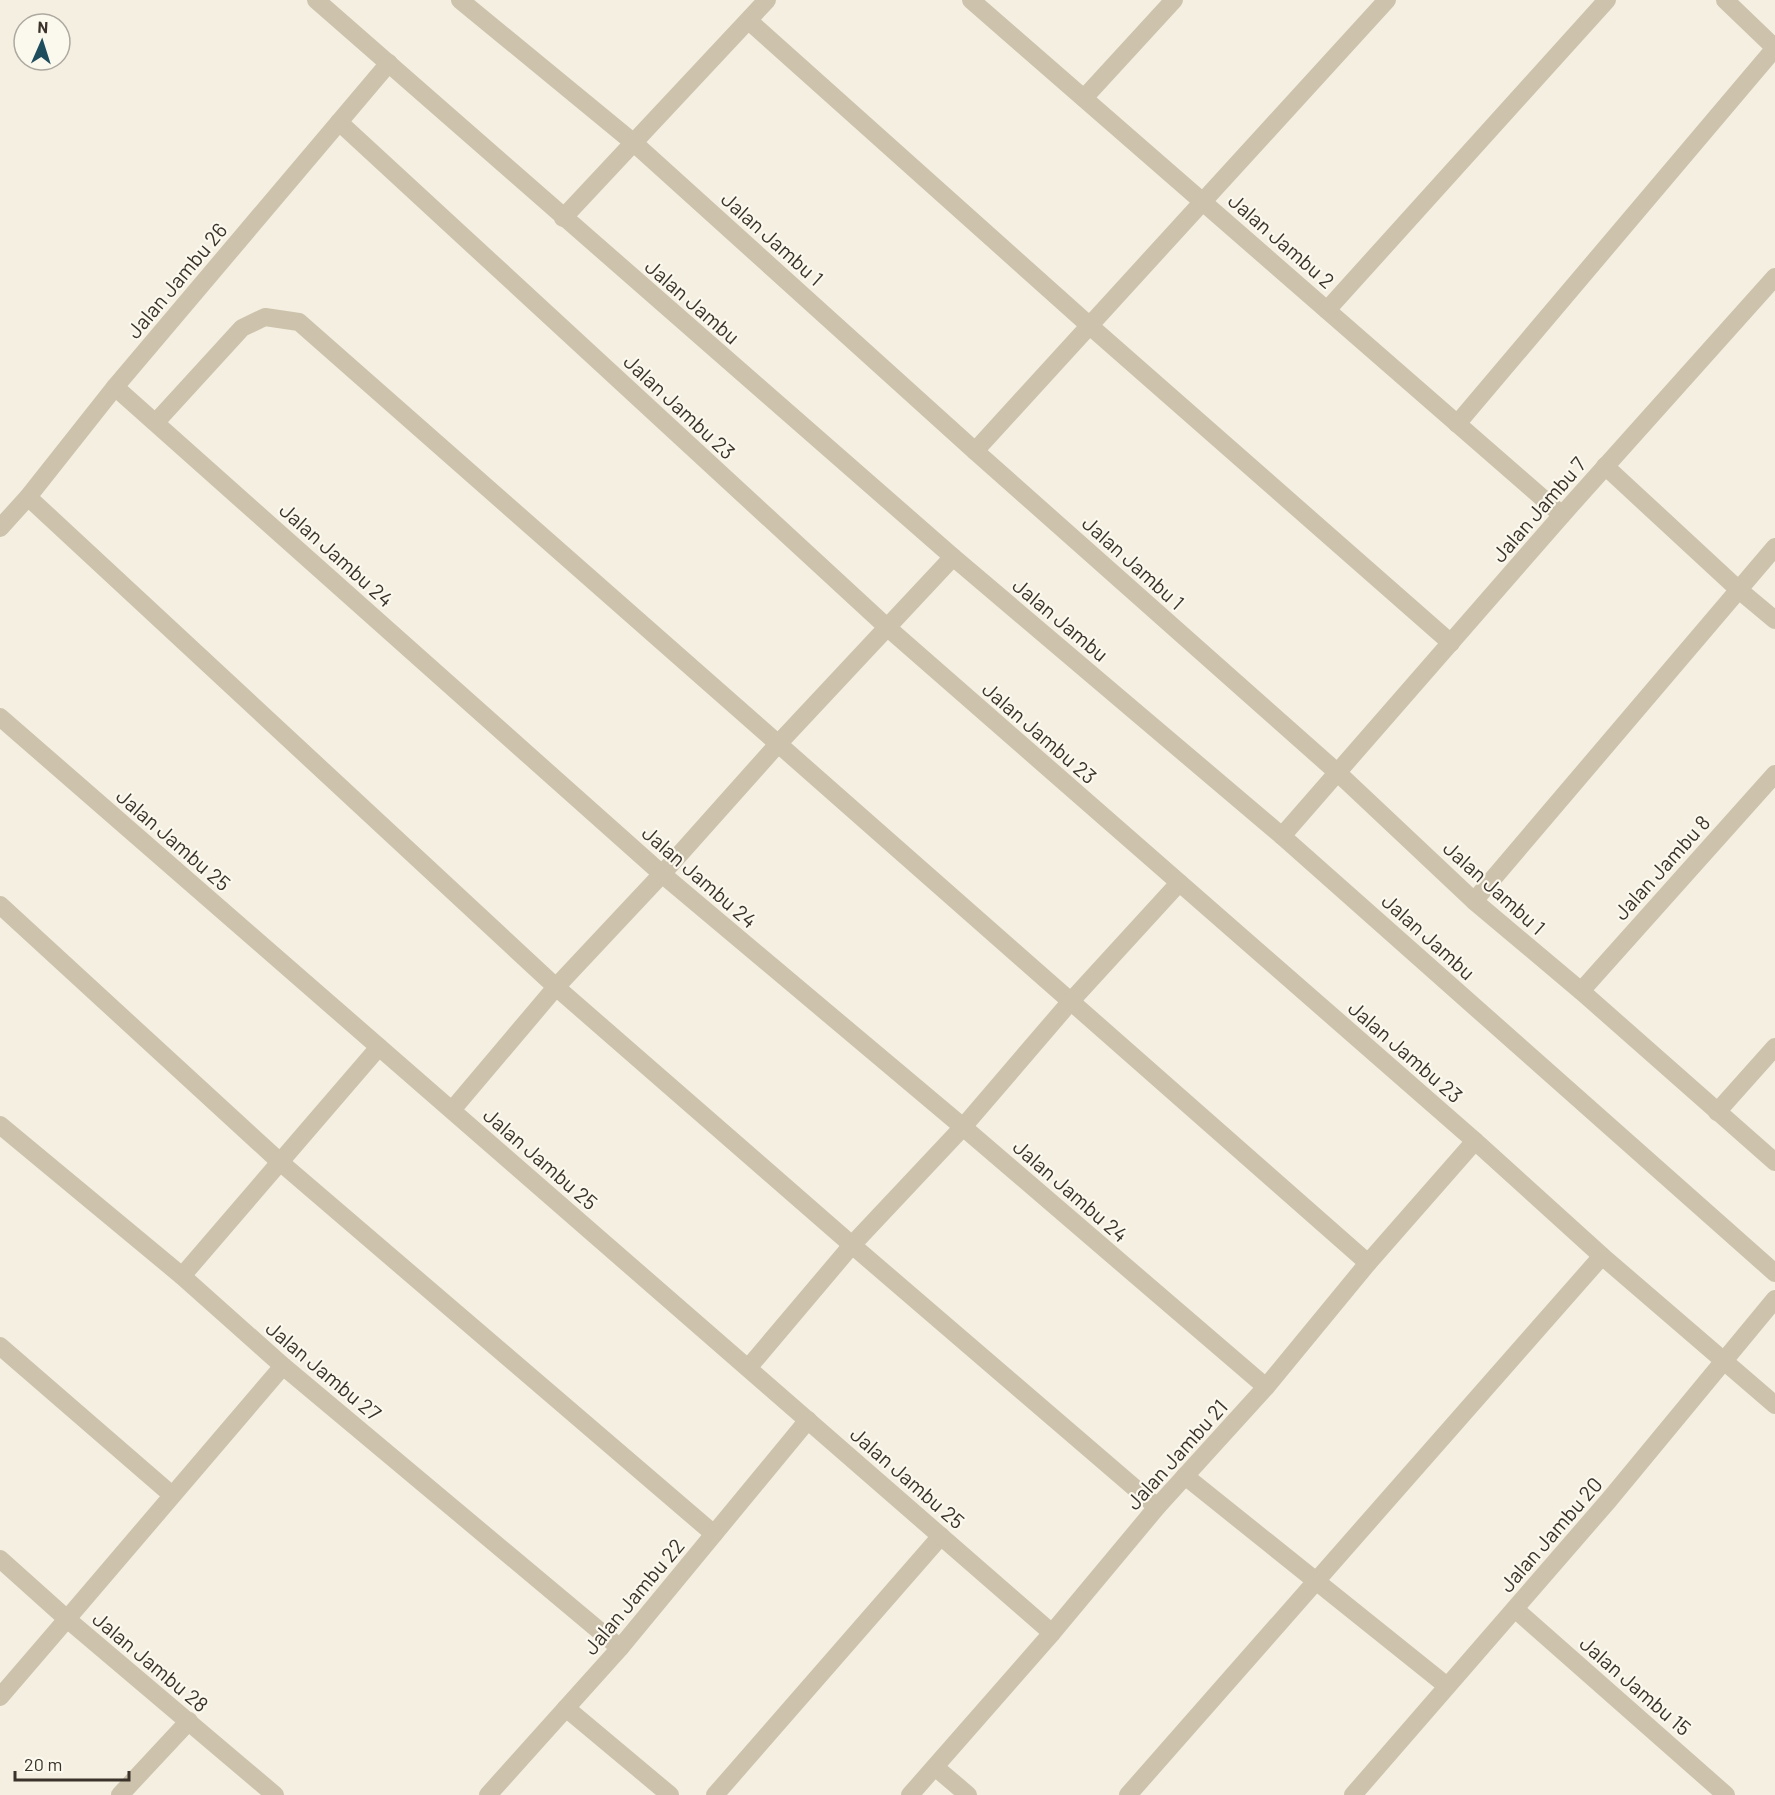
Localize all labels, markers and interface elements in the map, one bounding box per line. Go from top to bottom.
north arrow [12,12,72,72]
text: N [37,17,49,36]
street label: Jalan Jambu 1 [717,186,829,290]
street label: Jalan Jambu 2 [1224,187,1340,293]
street label: Jalan Jambu 26 [120,217,232,343]
street label: Jalan Jambu [641,253,745,349]
street label: Jalan Jambu 23 [619,348,741,464]
street label: Jalan Jambu 7 [1486,451,1590,567]
street label: Jalan Jambu 24 [275,497,399,611]
street label: Jalan Jambu 1 [1078,510,1190,614]
street label: Jalan Jambu [1008,572,1114,666]
street label: Jalan Jambu 23 [978,676,1102,788]
street label: Jalan Jambu 25 [112,783,236,895]
street label: Jalan Jambu 8 [1608,810,1714,924]
street label: Jalan Jambu 24 [638,819,762,933]
street label: Jalan Jambu 1 [1439,835,1551,939]
street label: Jalan Jambu [1377,888,1481,984]
street label: Jalan Jambu 23 [1344,995,1468,1107]
street label: Jalan Jambu 25 [479,1102,603,1214]
street label: Jalan Jambu 24 [1009,1133,1133,1247]
street label: Jalan Jambu 27 [261,1315,387,1425]
street label: Jalan Jambu 21 [1120,1394,1232,1514]
street label: Jalan Jambu 25 [846,1421,970,1533]
street label: Jalan Jambu 20 [1493,1471,1607,1597]
street label: Jalan Jambu 22 [577,1533,689,1659]
street label: Jalan Jambu 28 [88,1605,214,1717]
street label: Jalan Jambu 15 [1575,1630,1697,1740]
scale bar [15,1744,129,1782]
text: 20 m [24,1753,62,1775]

